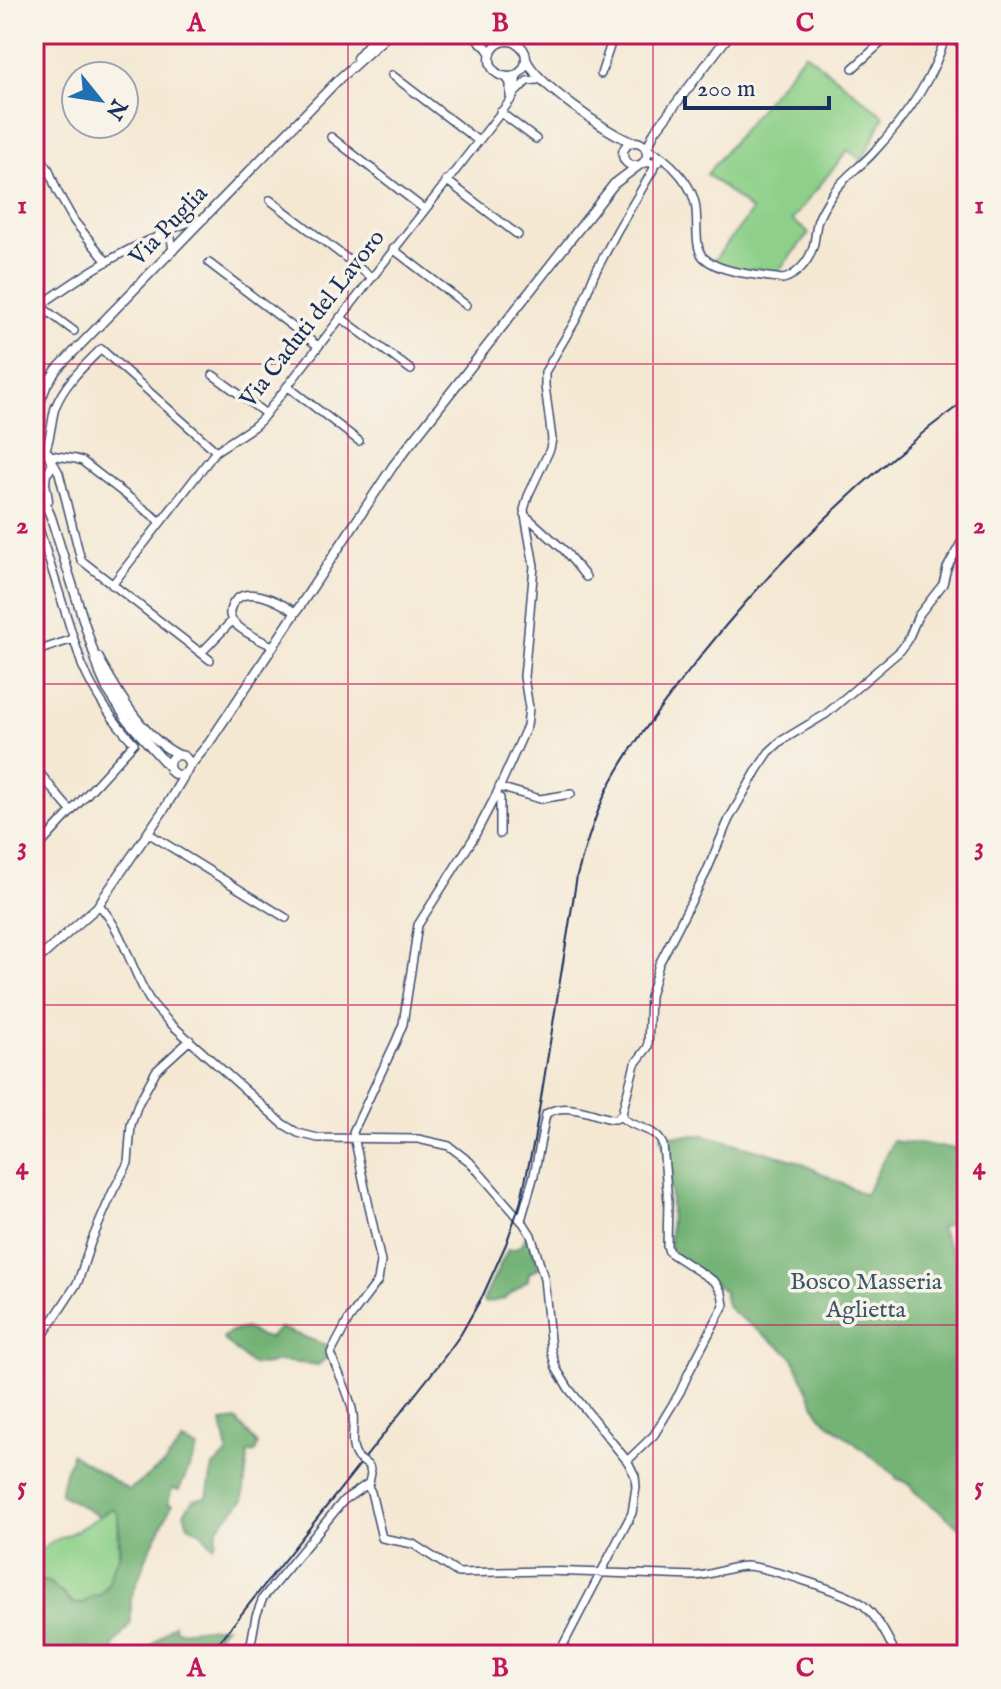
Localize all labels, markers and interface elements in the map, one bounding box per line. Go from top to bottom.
text: A [186,7,206,40]
text: B [491,7,509,40]
text: C [796,7,815,40]
north arrow [60,60,140,140]
scale bar [685,60,829,110]
text: 200 m [697,74,756,105]
text: N [99,93,133,124]
street label: Via Puglia [122,179,215,274]
text: 1 [17,189,27,222]
text: 1 [974,189,984,222]
street label: Via Caduti del Lavoro [233,223,392,415]
text: 2 [16,509,28,542]
text: 2 [973,509,985,542]
text: 3 [17,830,27,863]
text: 3 [974,830,984,863]
text: 4 [16,1150,30,1183]
text: 4 [973,1150,987,1183]
park label: Bosco Masseria Aglietta [790,1267,943,1326]
text: 5 [17,1470,27,1503]
text: 5 [974,1470,984,1503]
text: A [186,1652,206,1685]
text: B [491,1652,509,1685]
text: C [796,1652,815,1685]

